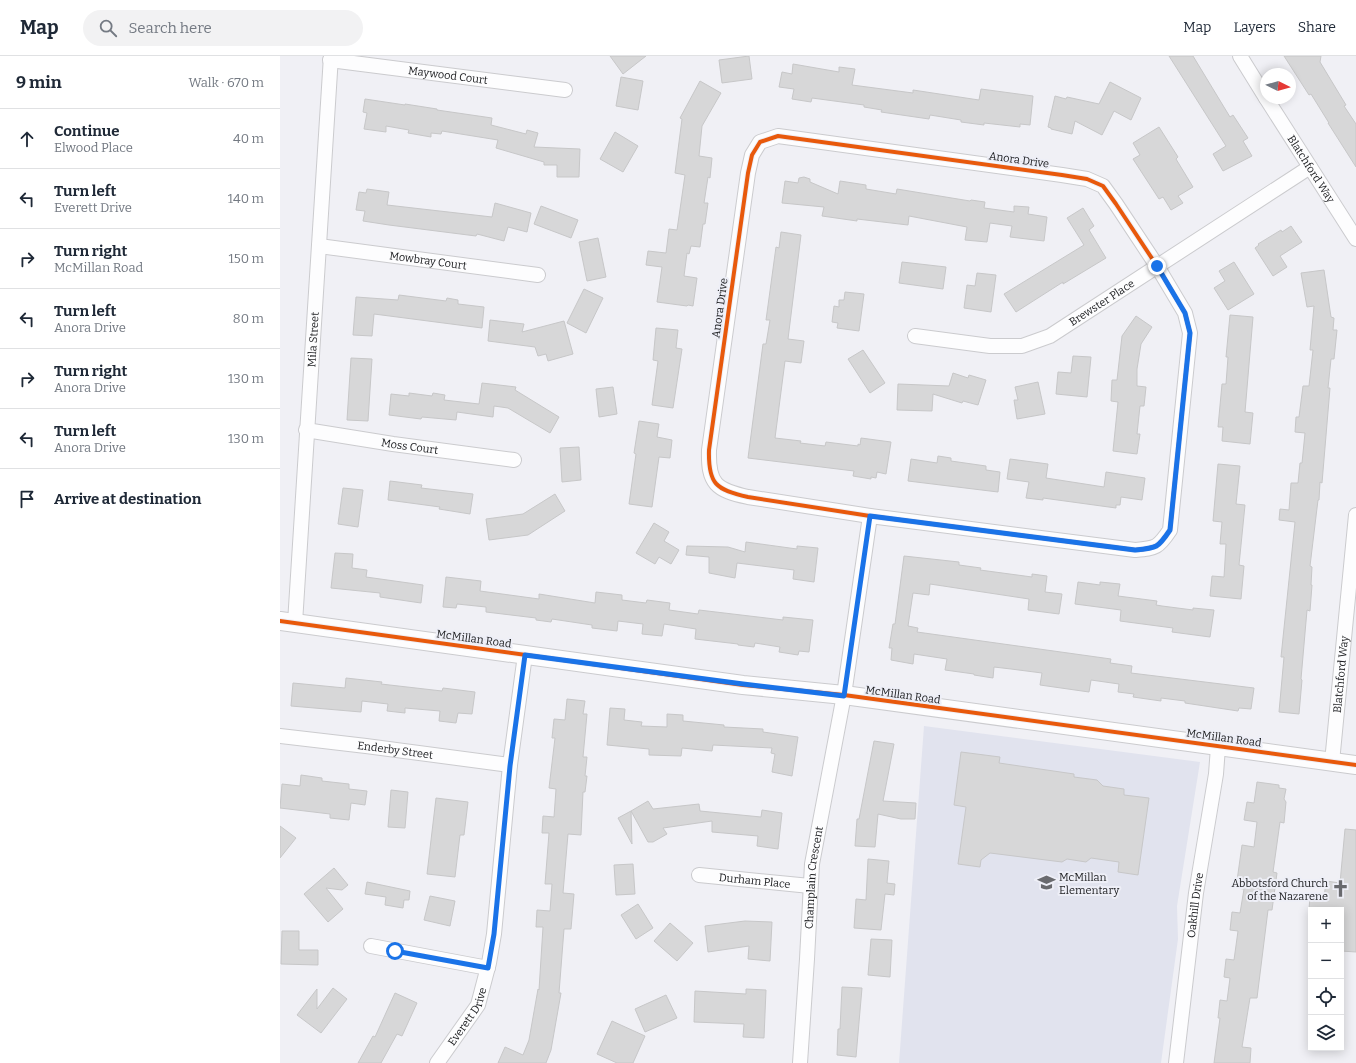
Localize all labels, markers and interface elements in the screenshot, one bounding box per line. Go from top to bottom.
search box [83,10,363,46]
text: Map [20,16,59,39]
icon: search [97,17,119,39]
text: Search here [129,19,212,37]
text: Map [1183,19,1211,36]
text: Layers [1233,19,1276,36]
text: Share [1298,19,1336,36]
street label: Maywood Court [407,64,489,87]
north arrow [1260,68,1296,104]
text: 9 min [16,72,62,93]
text: Walk · 670 m [189,75,264,90]
text: Continue [54,122,120,140]
icon: ahead [16,128,38,150]
text: 40 m [233,131,264,146]
street label: Blatchford Way [1285,133,1338,205]
text: Elwood Place [54,140,133,155]
street label: Anora Drive [988,149,1050,171]
text: Turn left [54,182,116,200]
icon: left [16,188,38,210]
text: 140 m [228,191,264,206]
text: Everett Drive [54,200,132,215]
text: Turn right [54,242,127,260]
icon: right [16,248,38,270]
street label: Mowbray Court [389,249,468,272]
text: 150 m [228,251,264,266]
route end [1148,257,1166,275]
text: McMillan Road [54,260,143,275]
street label: Anora Drive [709,277,731,339]
street label: Brewster Place [1067,277,1137,328]
text: Turn left [54,302,116,320]
icon: left [16,308,38,330]
text: 80 m [233,311,264,326]
street label: Mila Street [305,311,321,368]
text: Anora Drive [54,320,126,335]
text: Turn right [54,362,127,380]
icon: right [16,368,38,390]
text: 130 m [228,371,264,386]
text: Anora Drive [54,380,126,395]
text: Turn left [54,422,116,440]
icon: left [16,428,38,450]
text: 130 m [228,431,264,446]
street label: Moss Court [380,436,439,456]
text: Anora Drive [54,440,126,455]
icon: arrive [16,488,38,510]
text: Arrive at destination [54,490,201,508]
street label: McMillan Road [436,627,513,651]
street label: Blatchford Way [1330,635,1351,714]
street label: McMillan Road [865,683,942,707]
street label: McMillan Road [1186,726,1263,750]
street label: Enderby Street [357,739,434,761]
street label: Champlain Crescent [802,825,826,929]
street label: Durham Place [718,871,791,891]
place label: McMillan Elementary [1059,871,1119,897]
street label: Oakhill Drive [1184,871,1206,939]
school or university icon: McMillan Elementary [1036,873,1056,893]
place label: Abbotsford Church of the Nazarene [1231,877,1328,903]
church icon: Abbotsford Church of the Nazarene [1331,879,1351,899]
map controls [1308,907,1344,1051]
button: + [1308,907,1344,943]
route start [386,942,404,960]
button: − [1308,943,1344,979]
button: locate [1308,979,1344,1015]
street label: Everett Drive [445,986,489,1048]
button: layers [1308,1015,1344,1051]

